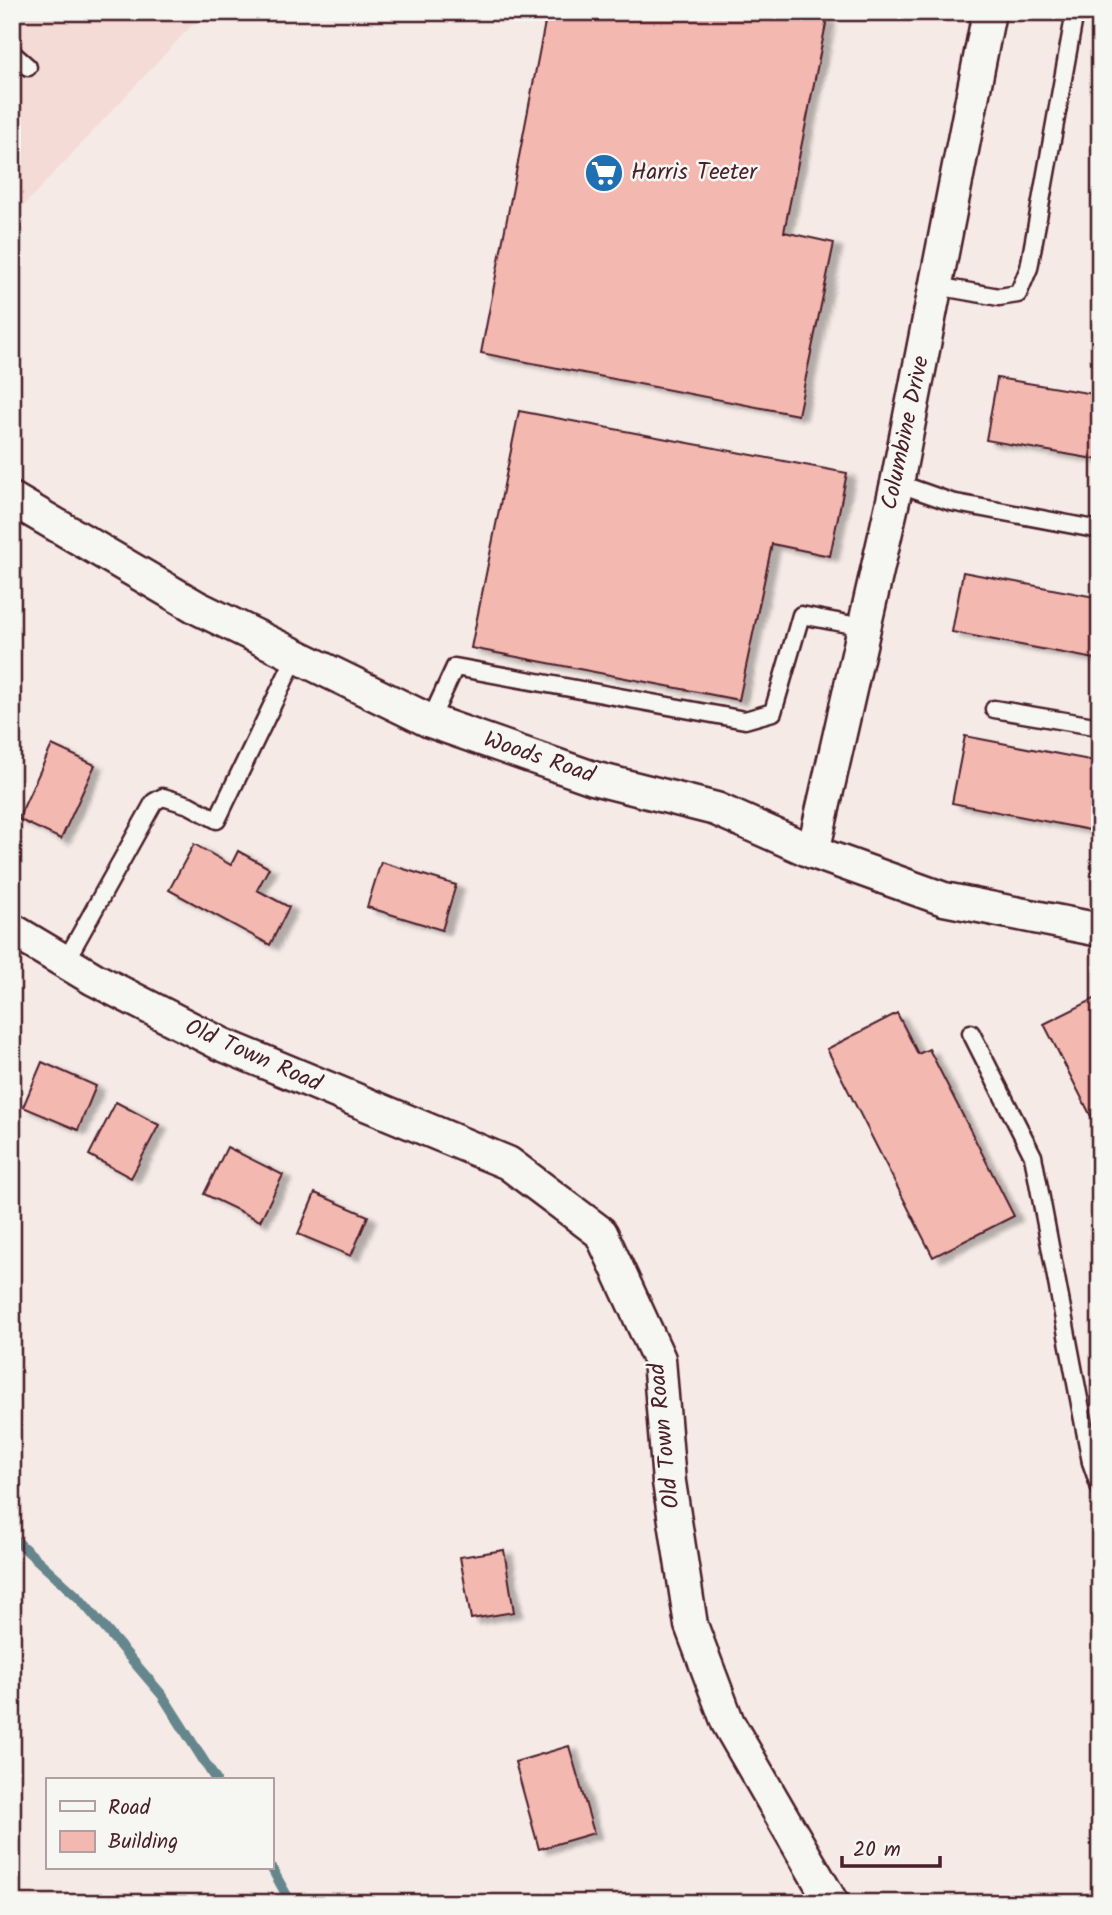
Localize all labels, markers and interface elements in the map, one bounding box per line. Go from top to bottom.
supermarket icon: Harris Teeter [583,152,625,194]
place label: Harris Teeter [631,155,758,191]
street label: Columbine Drive [872,353,940,513]
street label: Woods Road [479,722,600,794]
street label: Old Town Road [179,1010,328,1102]
street label: Old Town Road [639,1361,691,1511]
legend [46,1778,273,1870]
text: Road [108,1792,151,1825]
scale bar [842,1824,940,1868]
text: Building [108,1826,178,1859]
text: 20 m [853,1834,901,1867]

